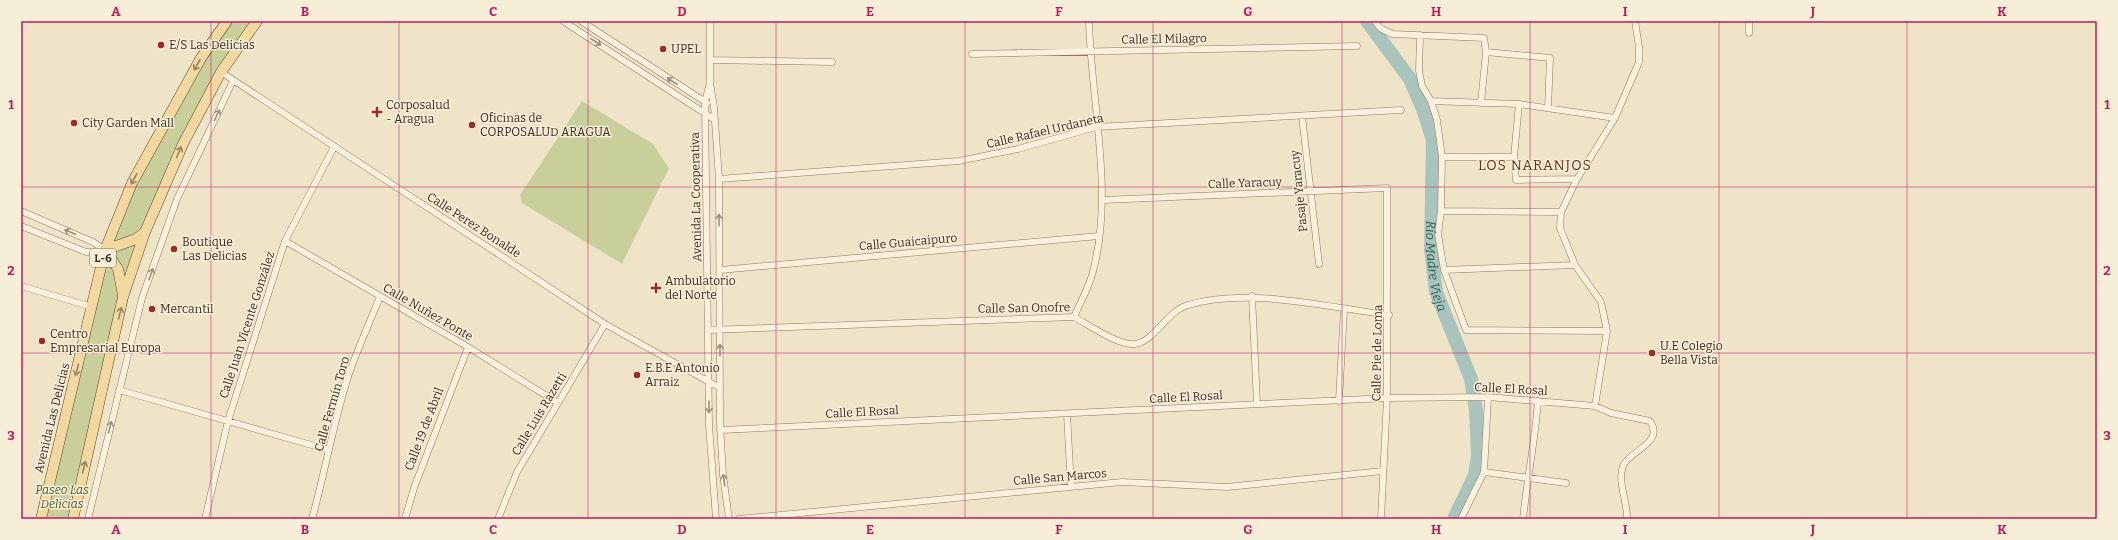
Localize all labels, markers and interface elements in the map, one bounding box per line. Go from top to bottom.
text: A [111,4,121,19]
text: B [301,4,309,19]
text: C [489,4,497,19]
text: D [677,4,687,19]
text: E [866,4,874,19]
text: F [1055,4,1063,19]
text: G [1243,4,1253,19]
text: H [1431,4,1441,19]
text: I [1623,4,1628,19]
text: J [1810,4,1816,19]
text: K [1997,4,2007,19]
street label: Calle El Milagro [1121,31,1207,47]
place label: E/S Las Delicias [169,38,255,52]
one-way arrow [590,38,601,47]
marker: E/S Las Delicias [156,40,166,50]
place label: UPEL [671,42,701,56]
marker: UPEL [658,44,668,54]
one-way arrow [193,59,201,71]
one-way arrow [667,76,678,85]
text: 1 [8,97,14,112]
text: 1 [2104,97,2110,112]
place label: Corposalud - Aragua [386,98,450,126]
marker: Corposalud - Aragua [371,106,383,118]
one-way arrow [214,110,221,122]
place label: Oficinas de CORPOSALUD ARAGUA [480,111,611,139]
street label: Calle Rafael Urdaneta [985,111,1105,151]
place label: City Garden Mall [82,116,174,130]
marker: City Garden Mall [69,118,79,128]
marker: Oficinas de CORPOSALUD ARAGUA [467,120,477,130]
street label: Avenida La Cooperativa [688,132,704,262]
one-way arrow [176,147,183,159]
street label: Pasaje Yaracuy [1288,149,1310,233]
district label: LOS NARANJOS [1478,157,1592,174]
one-way arrow [130,173,138,185]
street label: Calle Yaracuy [1208,175,1283,191]
street label: Calle Perez Bonalde [424,189,524,261]
one-way arrow [715,214,723,227]
water label: Río Madre Vieja [1423,221,1450,314]
one-way arrow [65,228,77,236]
street label: Calle Guaicaipuro [858,231,958,253]
place label: Boutique Las Delicias [182,235,247,263]
marker: Boutique Las Delicias [169,244,179,254]
road number: L-6 [90,249,116,267]
street label: Calle Juan Vicente González [217,249,277,400]
text: 2 [7,263,15,278]
text: 2 [2103,263,2111,278]
one-way arrow [147,268,155,280]
place label: Ambulatorio del Norte [665,274,736,302]
street label: Calle Nuñez Ponte [381,281,475,343]
marker: Ambulatorio del Norte [650,282,662,294]
street label: Calle San Onofre [978,300,1070,316]
place label: Mercantil [160,302,214,316]
marker: Mercantil [147,304,157,314]
street label: Calle Pie de Loma [1369,304,1385,402]
one-way arrow [116,307,124,320]
place label: Centro Empresarial Europa [50,327,162,355]
marker: Centro Empresarial Europa [37,336,47,346]
place label: U.E Colegio Bella Vista [1660,339,1723,367]
one-way arrow [716,344,724,357]
marker: U.E Colegio Bella Vista [1647,348,1657,358]
street label: Calle Fermín Toro [312,355,352,453]
street label: Avenida Las Delicias [32,361,72,474]
place label: E.B.E Antonio Arraiz [645,361,720,389]
one-way arrow [73,363,81,376]
street label: Calle Luis Razetti [509,370,570,458]
marker: E.B.E Antonio Arraiz [632,370,642,380]
street label: Calle El Rosal [1474,380,1549,398]
street label: Calle 19 de Abril [402,385,446,472]
street label: Calle El Rosal [1149,388,1224,406]
one-way arrow [705,400,713,413]
street label: Calle El Rosal [825,403,900,421]
one-way arrow [107,420,114,433]
text: 3 [7,428,15,443]
text: 3 [2103,428,2111,443]
one-way arrow [81,461,89,474]
street label: Calle San Marcos [1013,466,1108,488]
one-way arrow [720,474,728,487]
park label: Paseo Las Delicias [35,483,89,511]
text: A [111,522,121,537]
text: B [301,522,309,537]
text: C [489,522,497,537]
text: D [677,522,687,537]
text: E [866,522,874,537]
text: F [1055,522,1063,537]
text: G [1243,522,1253,537]
text: H [1431,522,1441,537]
text: I [1623,522,1628,537]
text: J [1810,522,1816,537]
text: K [1997,522,2007,537]

